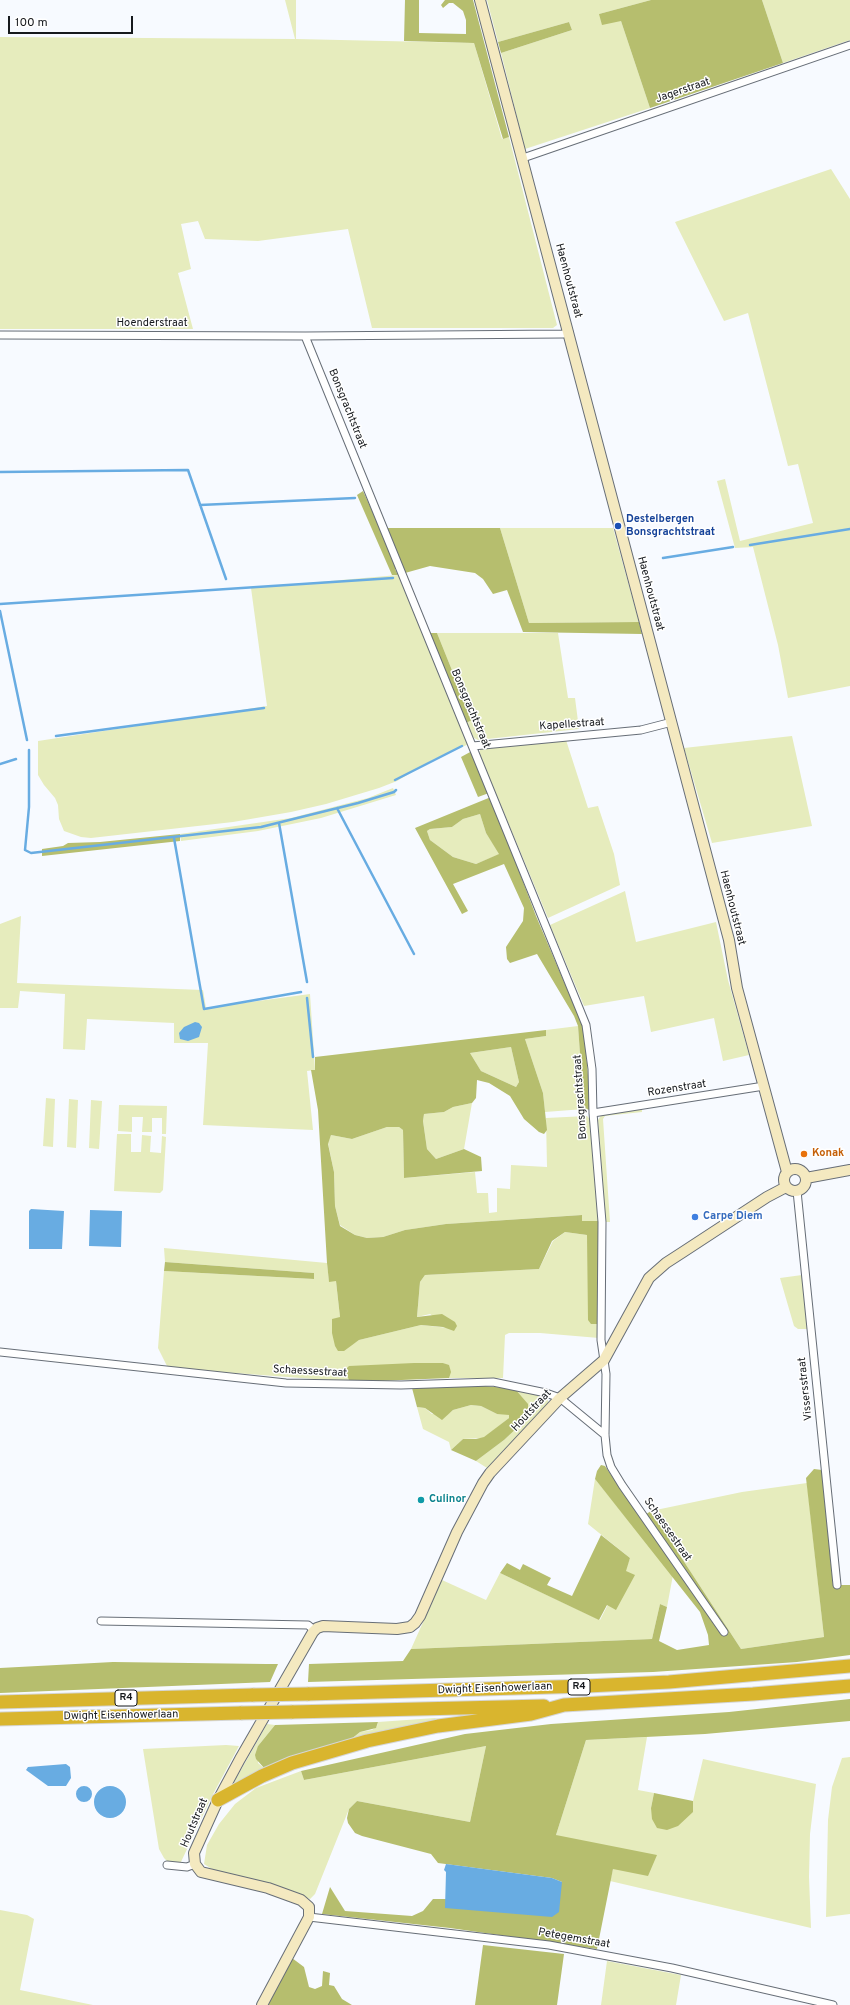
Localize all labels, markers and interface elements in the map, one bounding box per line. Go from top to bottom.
scale bar [10,8,135,34]
text: 100 m [15,15,48,31]
street label: Jagerstraat [654,76,712,106]
street label: Haenhoutstraat [552,242,584,320]
street label: Hoenderstraat [116,317,188,331]
street label: Bonsgrachtstraat [325,367,369,451]
place label: Destelbergen Bonsgrachtstraat [626,513,715,539]
marker: Destelbergen Bonsgrachtstraat [613,521,623,531]
street label: Haenhoutstraat [634,555,666,633]
street label: Bonsgrachtstraat [447,667,493,751]
street label: Kapellestraat [539,716,605,734]
street label: Haenhoutstraat [716,869,748,947]
street label: Bonsgrachtstraat [571,1054,591,1140]
street label: Rozenstraat [647,1078,707,1100]
place label: Konak [812,1147,844,1161]
marker: Konak [799,1149,809,1159]
place label: Carpe Diem [703,1210,763,1224]
marker: Carpe Diem [690,1212,700,1222]
street label: Vissersstraat [796,1356,816,1422]
street label: Schaessestraat [273,1363,347,1381]
street label: Houtstraat [509,1387,555,1435]
place label: Culinor [429,1493,466,1507]
marker: Culinor [416,1495,426,1505]
street label: Schaessestraat [640,1496,694,1564]
road number: R4 [568,1679,590,1695]
street label: Dwight Eisenhowerlaan [437,1680,553,1698]
road number: R4 [115,1690,137,1706]
street label: Dwight Eisenhowerlaan [63,1708,179,1724]
street label: Houtstraat [179,1796,211,1850]
street label: Petegemstraat [537,1926,611,1952]

